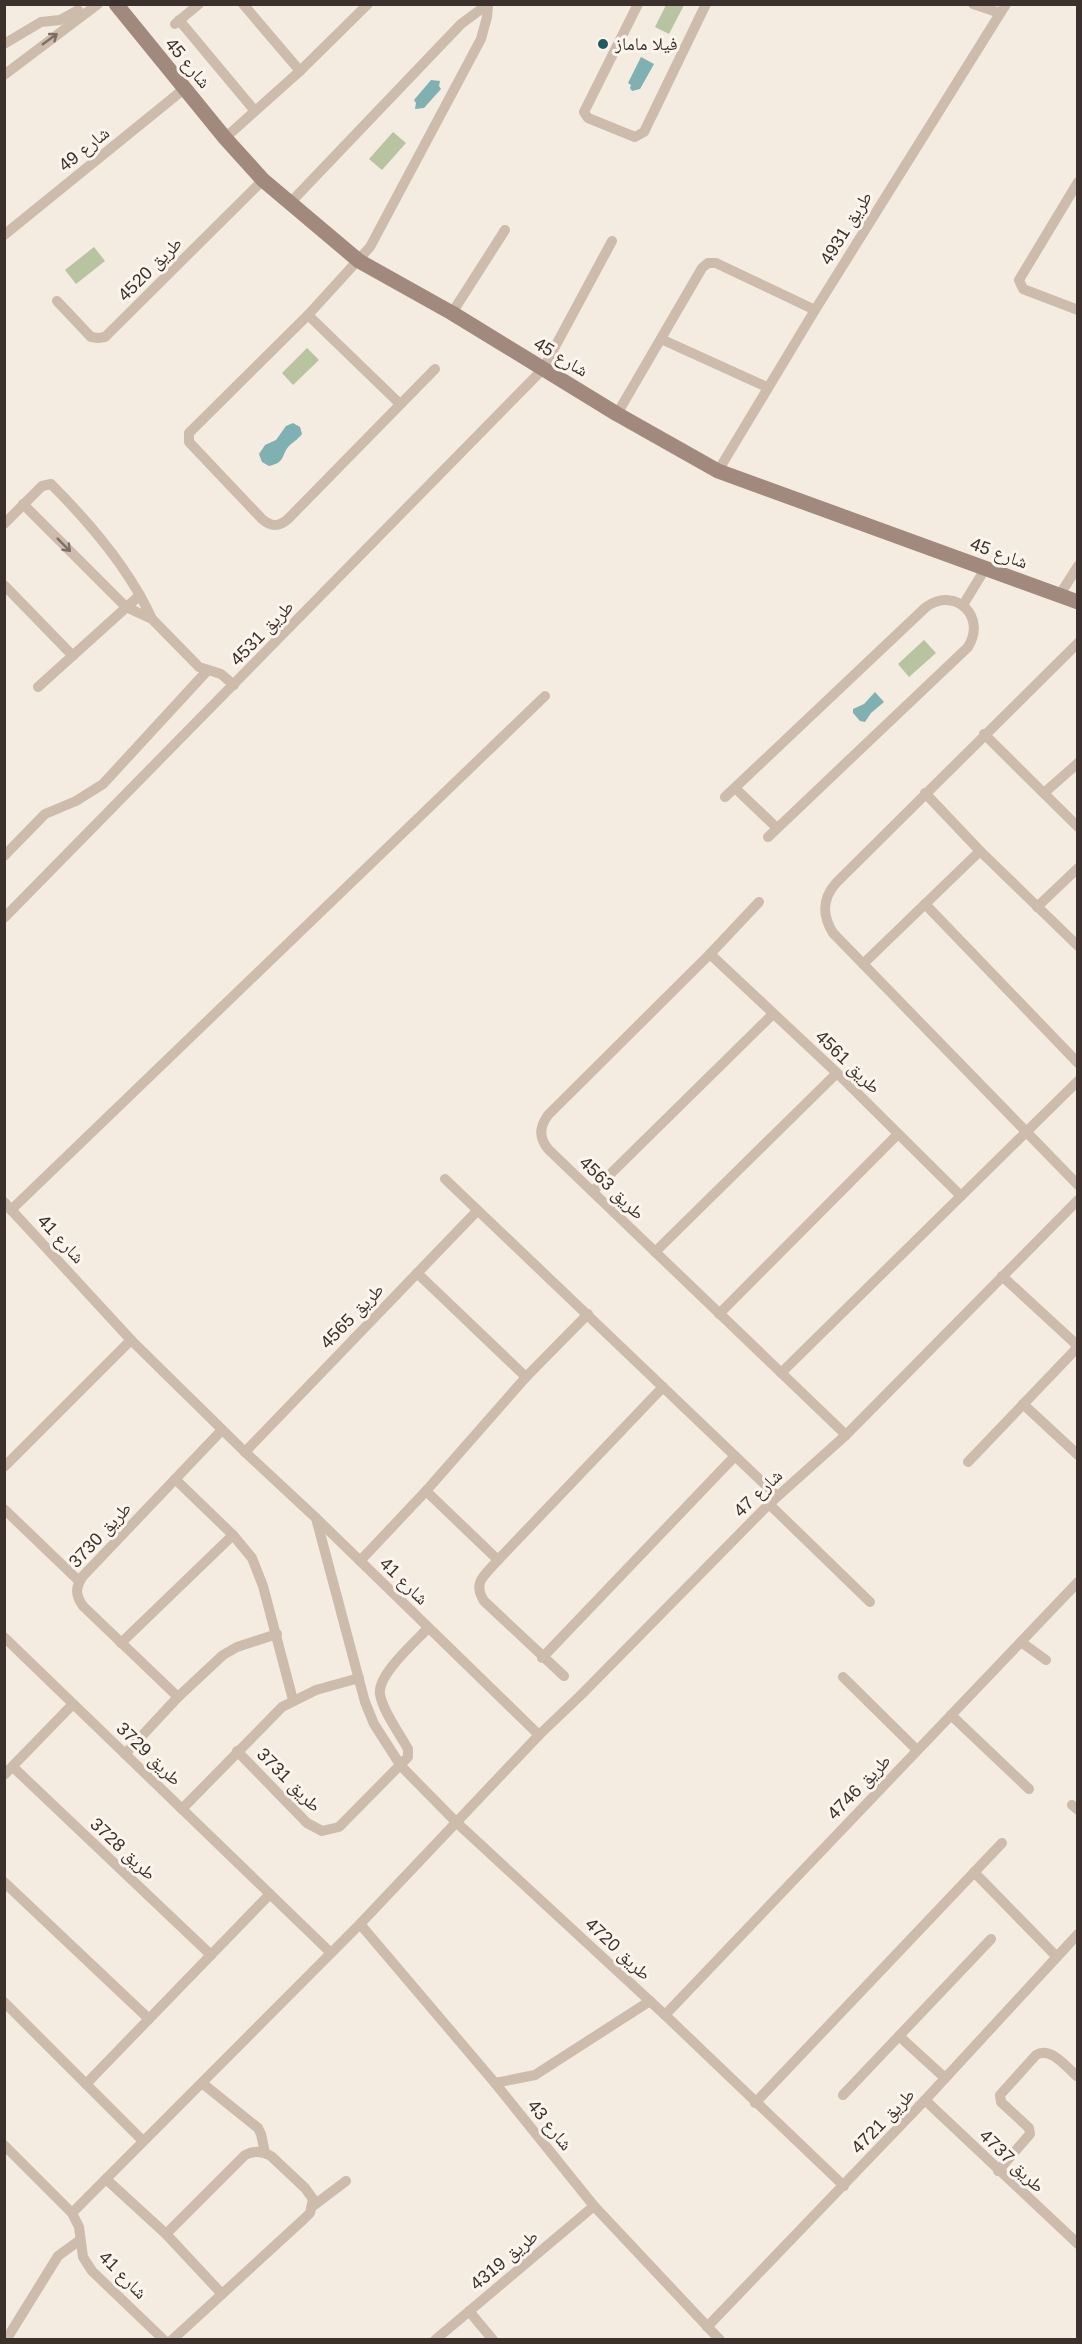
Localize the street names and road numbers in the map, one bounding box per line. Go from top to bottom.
street label: شارع 45 [161,34,215,93]
street label: شارع 49 [55,123,114,176]
street label: طريق 4931 [816,188,877,269]
street label: طريق 4520 [114,233,187,306]
street label: شارع 45 [530,333,592,382]
street label: شارع 45 [967,533,1030,573]
street label: طريق 4531 [226,597,298,670]
street label: طريق 4561 [811,1026,884,1098]
street label: طريق 4563 [575,1152,648,1224]
street label: شارع 41 [33,1211,89,1268]
street label: طريق 4565 [316,1280,388,1353]
street label: شارع 47 [730,1465,787,1521]
street label: طريق 3730 [65,1498,136,1572]
street label: شارع 41 [375,1553,432,1609]
street label: طريق 3729 [112,1718,185,1790]
street label: طريق 3731 [252,1744,325,1817]
street label: طريق 4746 [823,1751,895,1824]
street label: طريق 3728 [86,1814,160,1885]
street label: طريق 4720 [581,1914,655,1985]
street label: طريق 4721 [847,2085,919,2158]
street label: شارع 43 [523,2096,576,2155]
street label: طريق 4737 [975,2125,1048,2197]
street label: طريق 4319 [466,2226,542,2295]
street label: شارع 41 [94,2247,151,2304]

